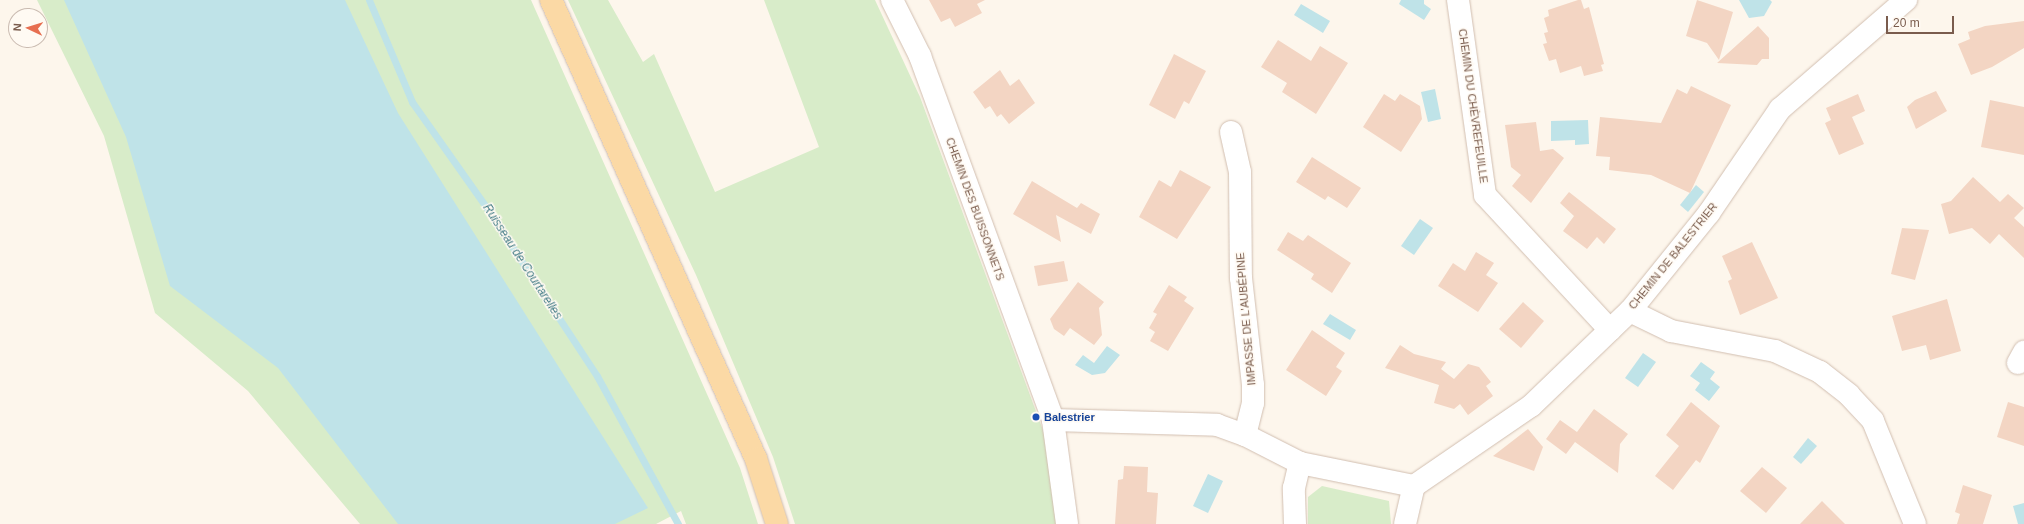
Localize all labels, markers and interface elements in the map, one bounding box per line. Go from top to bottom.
north arrow [8,8,48,48]
scale bar [1888,8,1956,34]
text: 20 m [1893,16,1920,30]
text: N [11,23,23,32]
street label: CHEMIN DU CHÈVREFEUILLE [1456,28,1490,184]
street label: CHEMIN DES BUISSONNETS [943,136,1007,282]
street label: CHEMIN DE BALESTRIER [1626,200,1720,312]
water label: Ruisseau de Courtarelles [479,202,565,322]
street label: IMPASSE DE L'AUBÉPINE [1234,252,1258,386]
place label: Balestrier [1044,410,1095,424]
marker: Balestrier [1031,412,1041,422]

